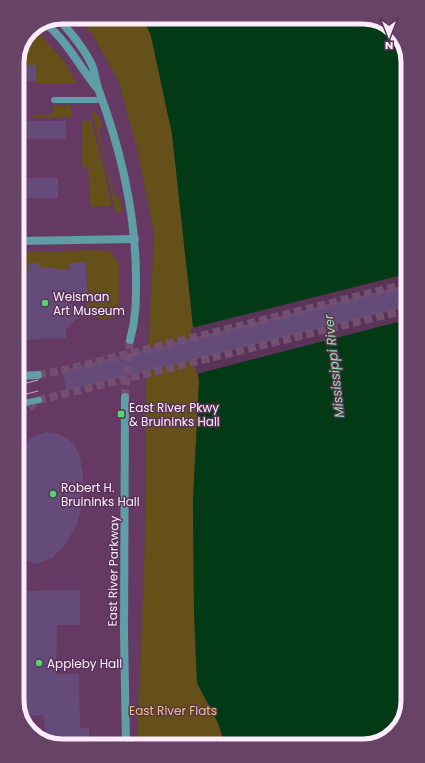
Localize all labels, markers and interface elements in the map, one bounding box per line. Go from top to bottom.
north arrow [369,16,409,56]
text: N [385,38,393,54]
place label: Weisman Art Museum [53,288,125,319]
marker: Weisman Art Museum [40,298,50,308]
water label: Mississippi River [319,312,349,419]
place label: East River Pkwy & Bruininks Hall [129,399,220,430]
marker: East River Pkwy & Bruininks Hall [116,409,126,419]
place label: Robert H. Bruininks Hall [61,479,140,510]
marker: Robert H. Bruininks Hall [48,489,58,499]
street label: East River Parkway [104,515,122,626]
place label: Appleby Hall [47,655,122,672]
marker: Appleby Hall [34,658,44,668]
park label: East River Flats [129,702,217,719]

